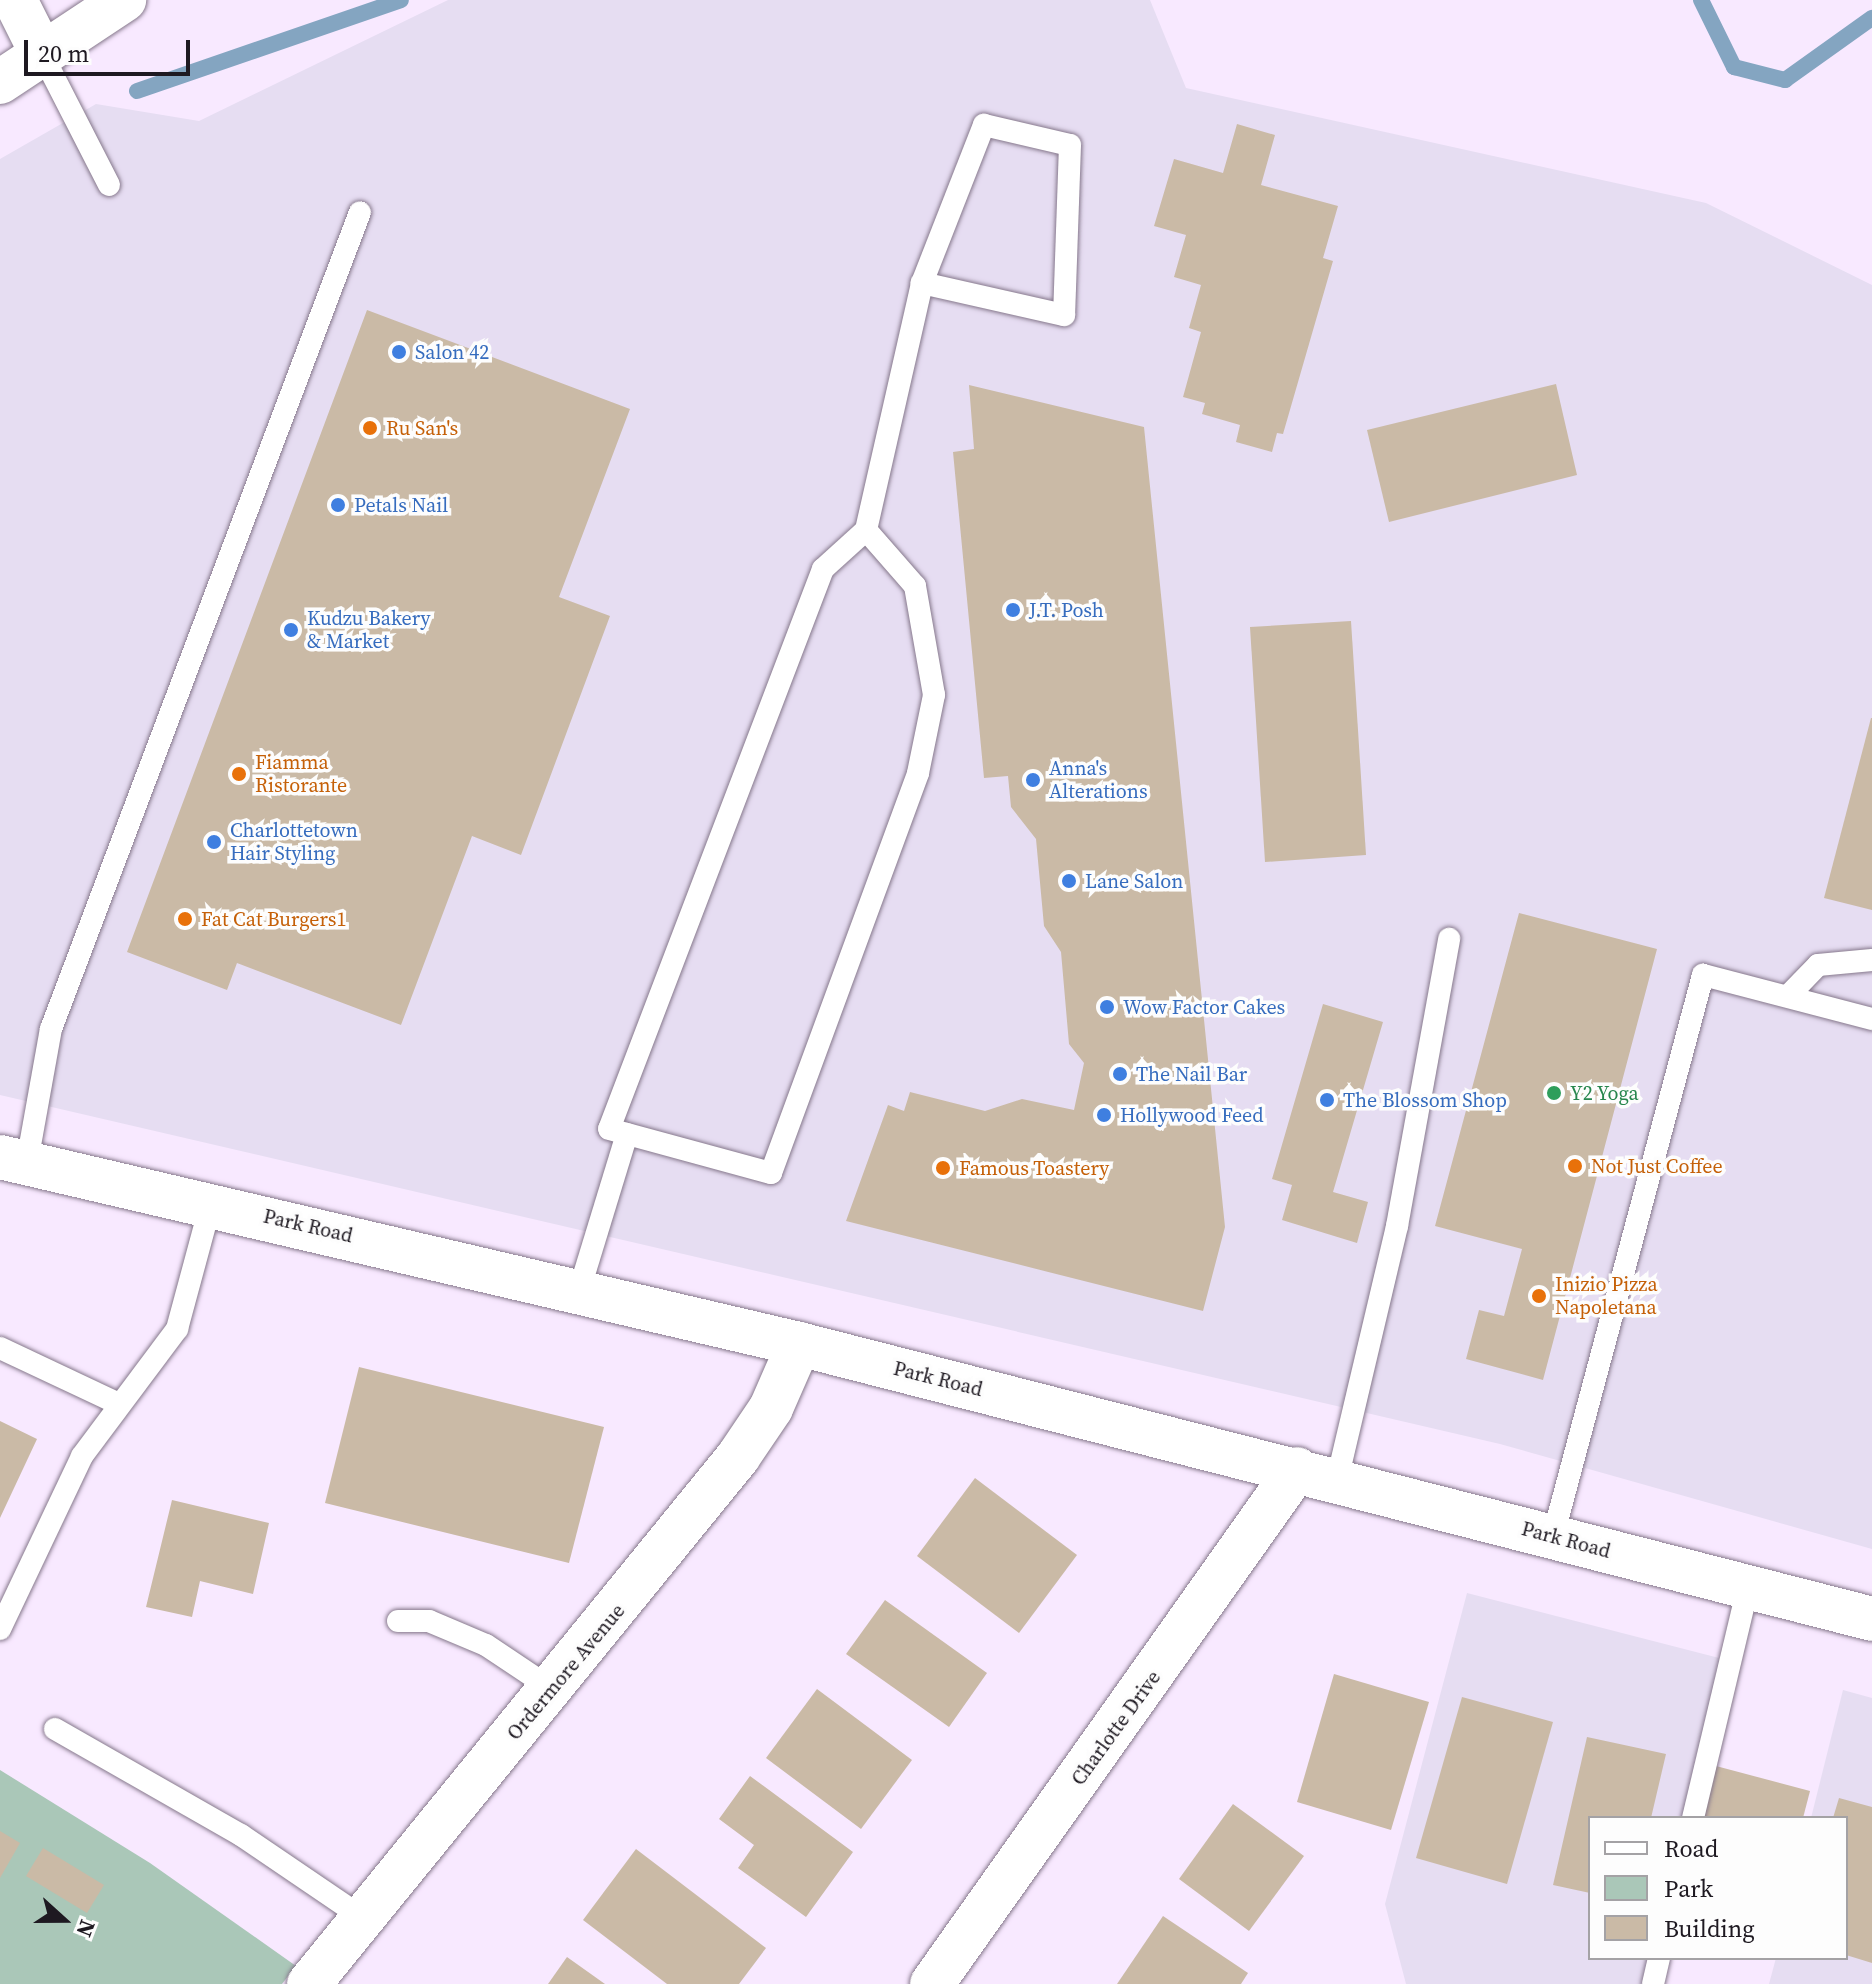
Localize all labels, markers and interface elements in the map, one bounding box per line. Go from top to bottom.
scale bar [28,24,194,74]
text: 20 m [38,37,89,70]
place label: Salon 42 [415,340,489,364]
marker: Salon 42 [390,343,408,361]
place label: Ru San's [386,416,458,440]
marker: Ru San's [361,419,379,437]
place label: Petals Nail [354,493,448,517]
marker: Petals Nail [329,496,347,514]
place label: J.T. Posh [1029,598,1104,622]
marker: J.T. Posh [1004,601,1022,619]
place label: Kudzu Bakery & Market [307,606,431,653]
marker: Kudzu Bakery & Market [282,621,300,639]
place label: Fiamma Ristorante [255,750,347,797]
place label: Anna's Alterations [1049,756,1148,803]
marker: Fiamma Ristorante [230,765,248,783]
marker: Anna's Alterations [1024,771,1042,789]
place label: Charlottetown Hair Styling [230,818,358,865]
marker: Charlottetown Hair Styling [205,833,223,851]
place label: Lane Salon [1085,869,1183,893]
marker: Lane Salon [1060,872,1078,890]
place label: Fat Cat Burgers1 [201,907,346,931]
marker: Fat Cat Burgers1 [176,910,194,928]
place label: Wow Factor Cakes [1123,995,1285,1019]
marker: Wow Factor Cakes [1098,998,1116,1016]
place label: The Nail Bar [1136,1062,1247,1086]
marker: The Nail Bar [1111,1065,1129,1083]
place label: Y2 Yoga [1570,1081,1639,1105]
marker: Y2 Yoga [1545,1084,1563,1102]
place label: The Blossom Shop [1343,1088,1507,1112]
marker: The Blossom Shop [1318,1091,1336,1109]
place label: Hollywood Feed [1120,1103,1264,1127]
marker: Hollywood Feed [1095,1106,1113,1124]
place label: Not Just Coffee [1591,1154,1723,1178]
place label: Famous Toastery [959,1156,1110,1180]
marker: Not Just Coffee [1566,1157,1584,1175]
marker: Famous Toastery [934,1159,952,1177]
street label: Park Road [261,1204,355,1248]
place label: Inizio Pizza Napoletana [1555,1272,1658,1319]
marker: Inizio Pizza Napoletana [1530,1287,1548,1305]
street label: Park Road [891,1356,985,1402]
street label: Park Road [1519,1517,1613,1563]
street label: Ordermore Avenue [502,1599,630,1745]
street label: Charlotte Drive [1066,1666,1166,1790]
legend [1588,1816,1848,1960]
text: Road [1664,1832,1718,1865]
text: Park [1664,1872,1713,1905]
north arrow [24,1880,104,1960]
text: Building [1664,1912,1755,1945]
text: N [70,1916,103,1941]

